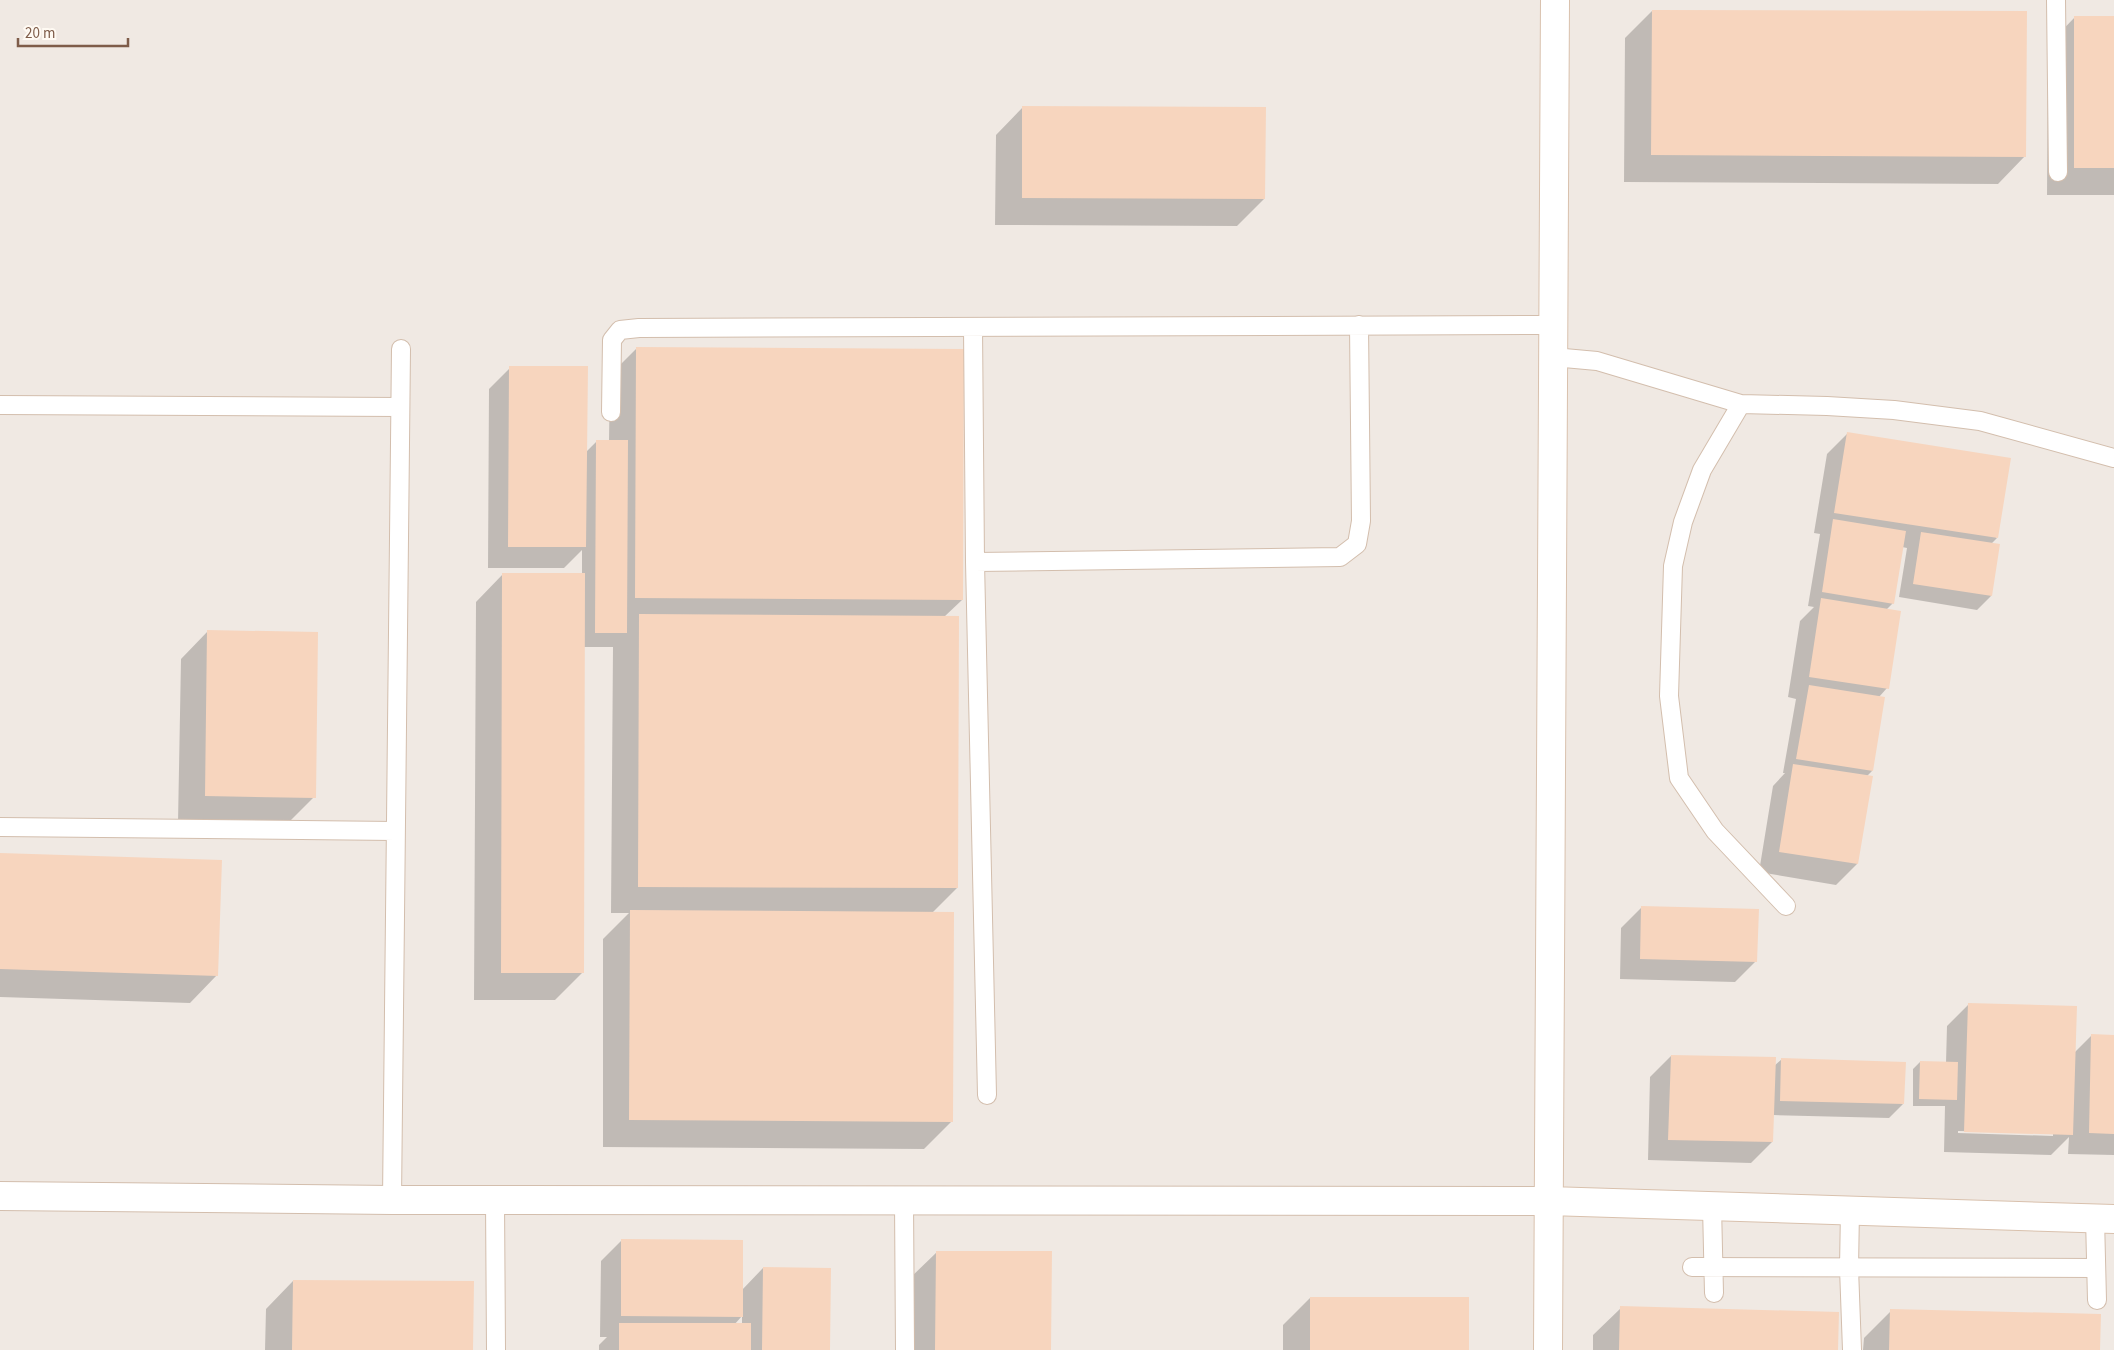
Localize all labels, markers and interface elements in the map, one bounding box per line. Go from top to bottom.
scale bar [18,15,128,47]
text: 20 m [25,23,55,44]

